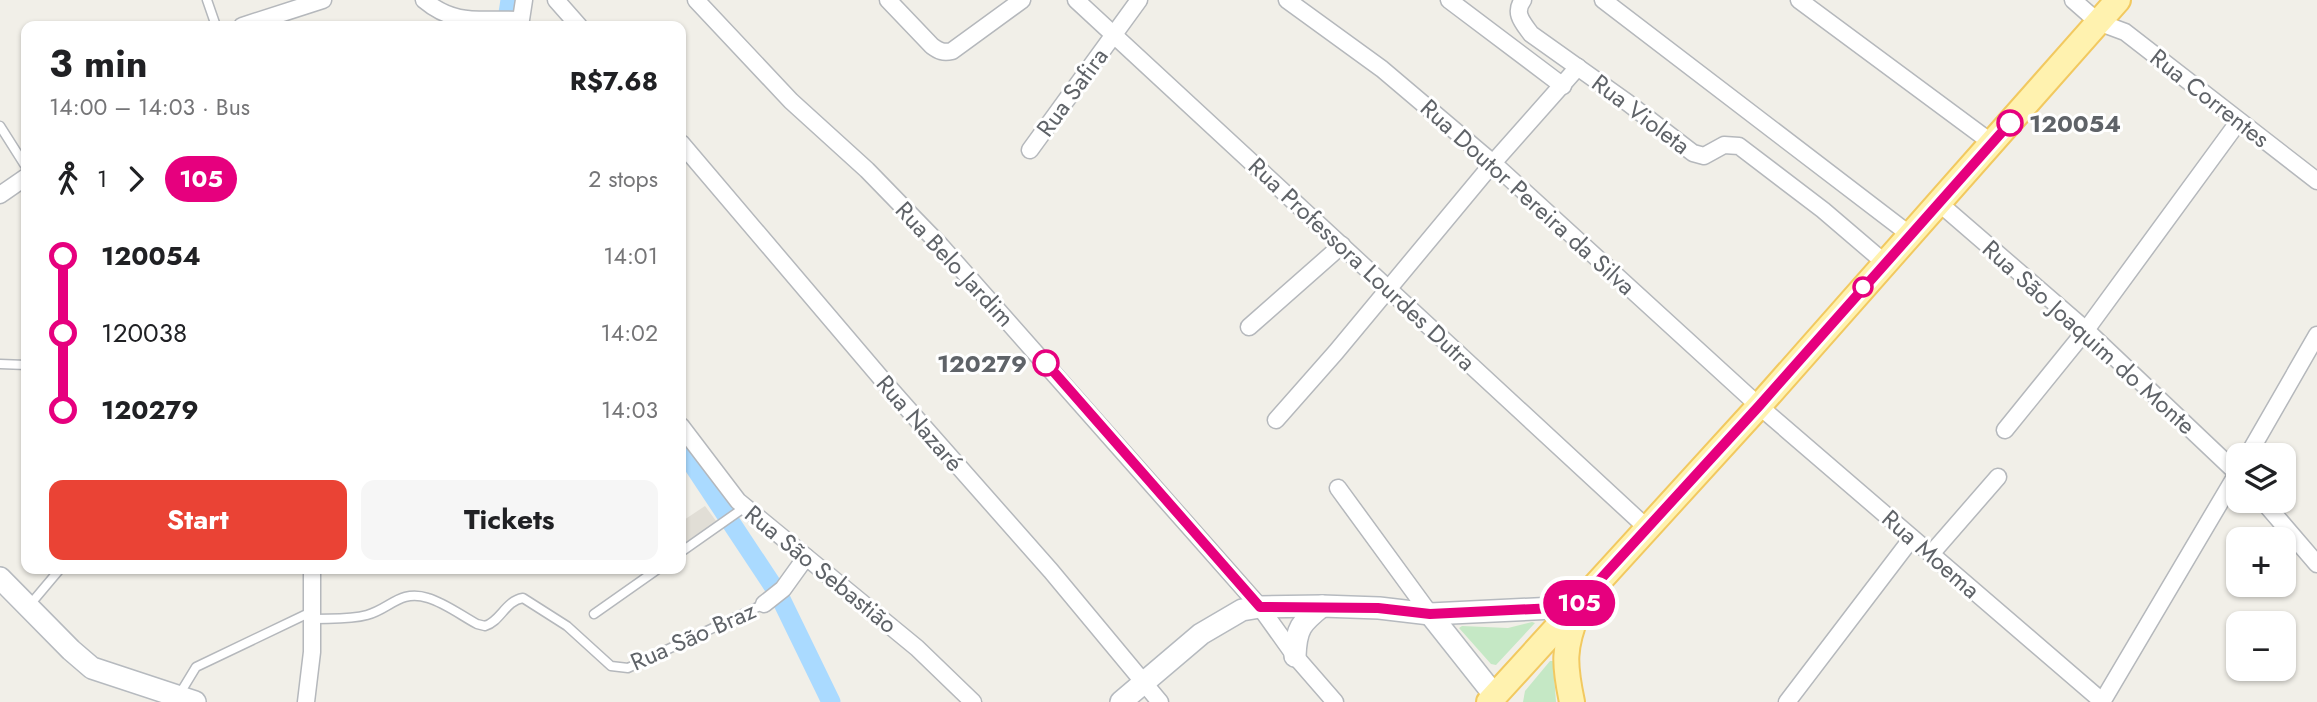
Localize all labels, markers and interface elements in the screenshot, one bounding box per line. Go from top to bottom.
text: 3 min [49,36,148,91]
street label: Rua Safira [1028,40,1116,144]
street label: Rua Correntes [2143,40,2277,156]
text: R$7.68 [570,62,658,100]
street label: Rua Violeta [1584,65,1698,163]
text: 14:00 – 14:03 · Bus [49,90,250,124]
street label: Rua Doutor Pereira da Silva [1413,91,1643,303]
place label: 120054 [2029,106,2121,141]
marker: 120054 [1997,110,2023,136]
street label: Rua Professora Lourdes Dutra [1241,149,1483,379]
icon: walk [49,160,87,198]
icon: forward [117,160,155,198]
text: 105 [179,161,223,196]
text: 1 [97,162,107,196]
text: 2 stops [588,162,658,196]
street label: Rua Belo Jardim [887,193,1023,335]
street label: Rua São Joaquim do Monte [1975,232,2203,442]
text: 120054 [101,237,201,275]
text: 14:01 [603,239,658,273]
unlabelled marker [1853,277,1873,297]
text: 120038 [101,314,187,352]
text: 14:02 [600,316,658,350]
place label: 120279 [937,346,1027,381]
marker: 120279 [1033,350,1059,376]
street label: Rua Nazaré [868,367,972,479]
text: 120279 [101,391,199,429]
text: 14:03 [601,393,658,427]
map controls [2226,443,2296,681]
button: layers [2226,443,2296,513]
button: Start [49,480,347,560]
button: Tickets [361,480,658,560]
street label: Rua São Sebastião [737,497,905,641]
street label: Rua Moema [1874,501,1988,607]
button: + [2226,527,2296,597]
line badge: 105 [1539,580,1619,626]
text: 105 [1557,585,1601,620]
street label: Rua São Braz [625,593,761,679]
button: − [2226,611,2296,681]

